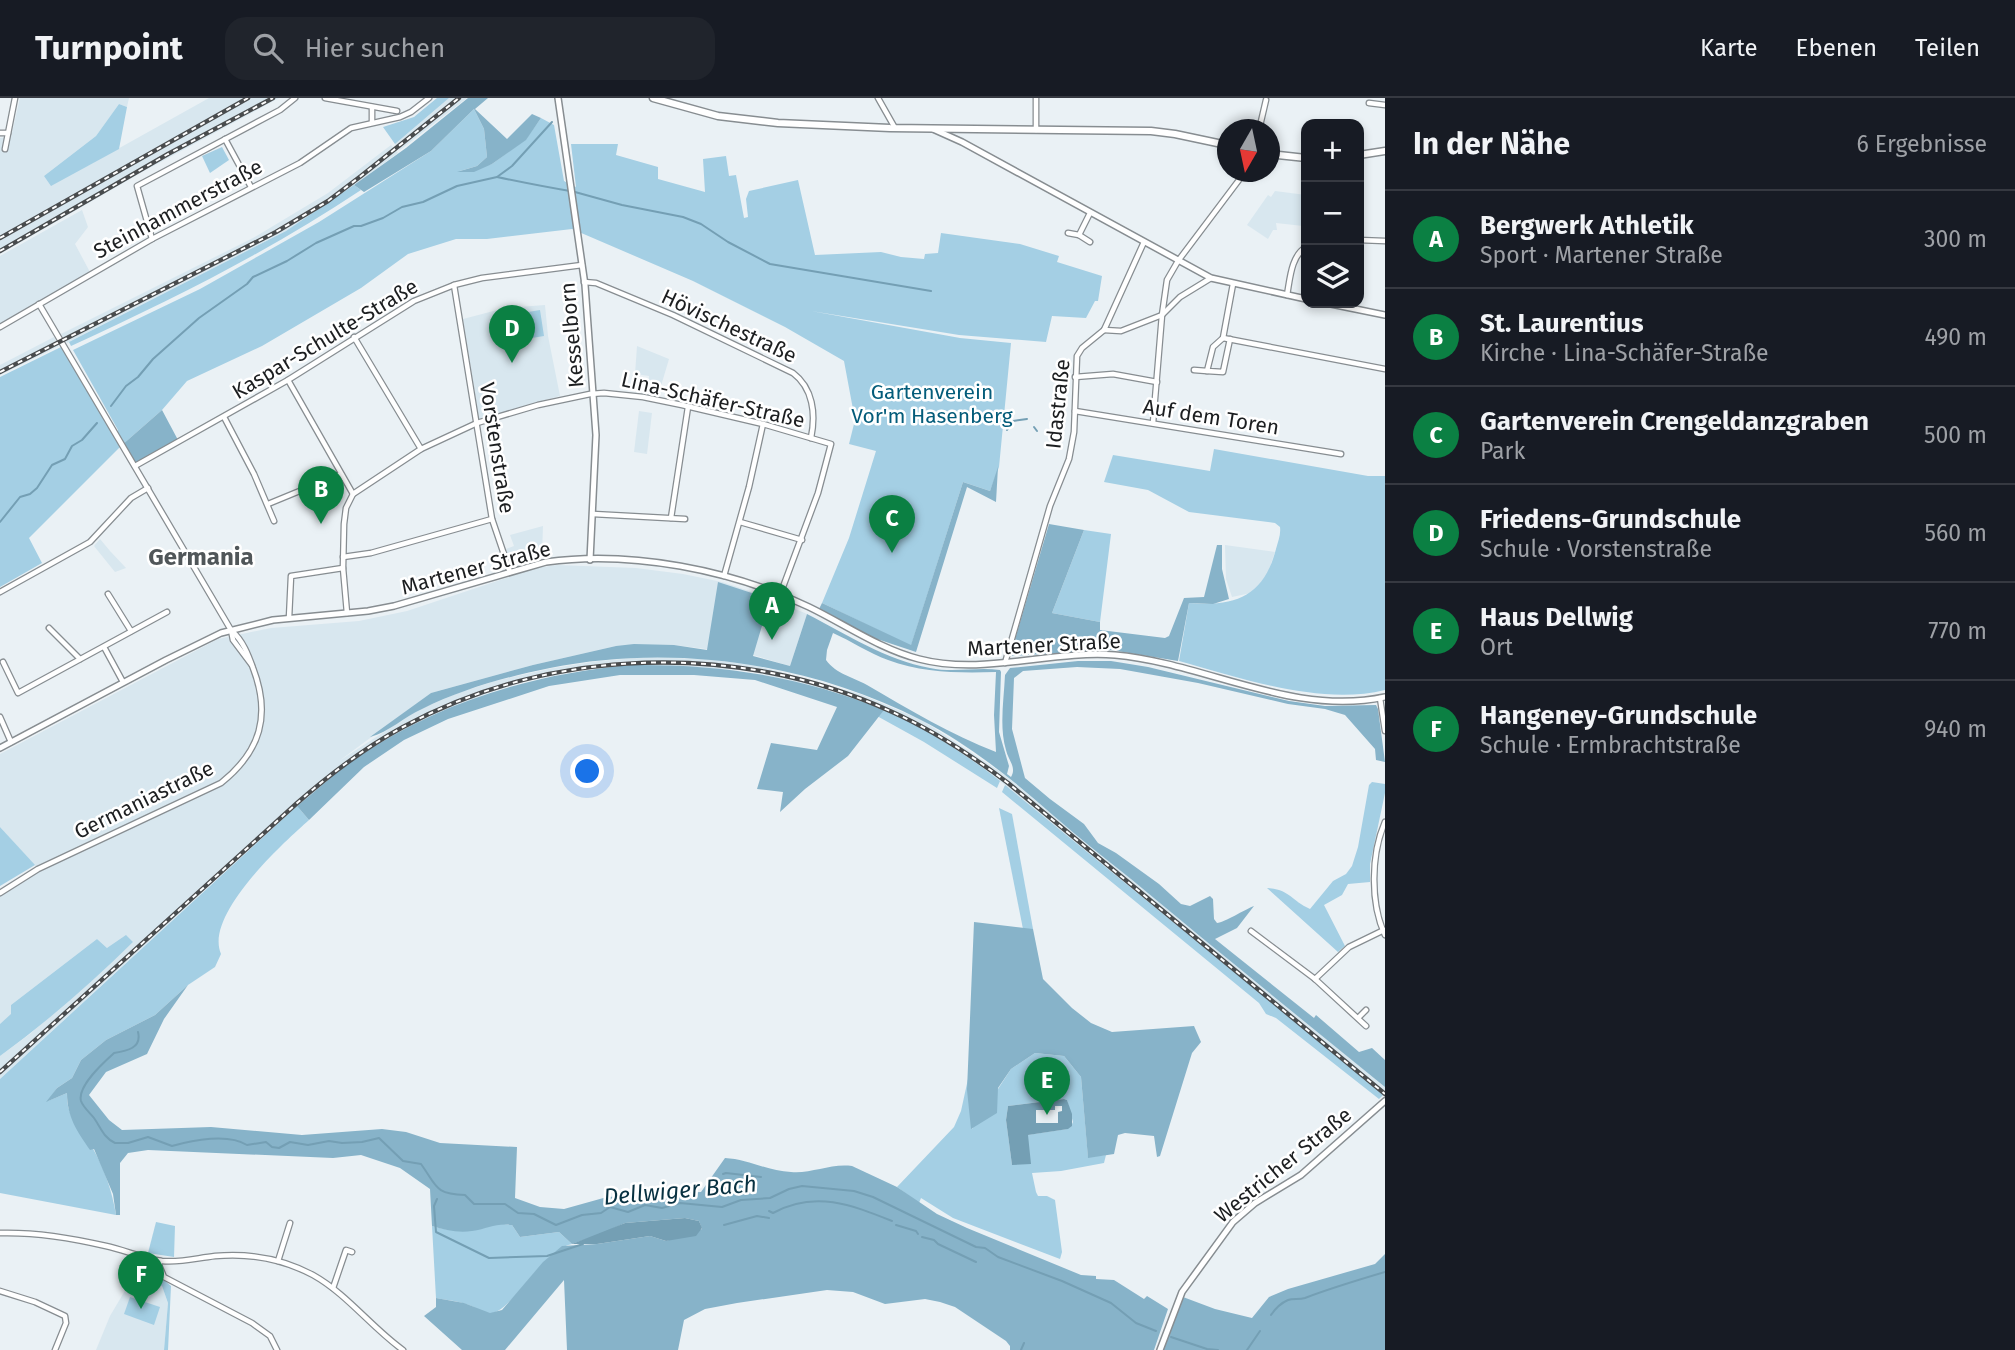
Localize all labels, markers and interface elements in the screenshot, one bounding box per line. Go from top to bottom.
search box [225,17,715,80]
text: Turnpoint [35,28,183,68]
icon: search [249,29,287,67]
text: Hier suchen [305,33,445,64]
text: Karte [1700,34,1758,62]
text: Ebenen [1796,34,1877,62]
text: Teilen [1915,34,1980,62]
north arrow [1217,119,1280,182]
map controls [1301,119,1364,308]
button: + [1301,119,1364,182]
text: In der Nähe [1413,126,1570,162]
text: 6 Ergebnisse [1856,130,1987,158]
street label: Steinhammerstraße [89,154,267,264]
button: − [1301,182,1364,245]
text: Bergwerk Athletik [1480,210,1694,241]
text: A [1429,225,1443,253]
text: 300 m [1924,225,1987,253]
text: Sport · Martener Straße [1480,241,1723,269]
button: layers [1301,245,1364,308]
street label: Kaspar-Schulte-Straße [227,273,423,405]
street label: Kesselborn [554,281,590,389]
street label: Hövischestraße [657,283,801,369]
pin: D [489,305,535,363]
text: St. Laurentius [1480,308,1644,339]
text: B [1429,323,1443,351]
text: 490 m [1925,323,1987,351]
text: Kirche · Lina-Schäfer-Straße [1480,339,1769,367]
street label: Idastraße [1040,358,1076,450]
street label: Lina-Schäfer-Straße [619,366,807,434]
park label: Gartenverein Vor'm Hasenberg [851,379,1013,429]
street label: Vorstenstraße [474,381,520,515]
street label: Auf dem Toren [1141,393,1281,441]
text: Gartenverein Crengeldanzgraben [1480,406,1869,437]
text: C [1429,421,1443,449]
text: 500 m [1924,421,1987,449]
text: Park [1480,437,1525,465]
pin: B [298,466,344,524]
pin: C [869,495,915,553]
text: Friedens-Grundschule [1480,504,1741,535]
text: D [1429,519,1443,547]
text: 560 m [1925,519,1987,547]
text: Schule · Vorstenstraße [1480,535,1712,563]
street label: Martener Straße [398,536,554,600]
district label: Germania [148,543,254,571]
pin: A [749,582,795,640]
text: Haus Dellwig [1480,602,1633,633]
text: E [1430,617,1442,645]
text: 770 m [1928,617,1987,645]
street label: Martener Straße [967,628,1121,662]
text: Ort [1480,633,1513,661]
text: Hangeney-Grundschule [1480,700,1757,731]
text: F [1430,715,1442,743]
text: 940 m [1924,715,1987,743]
text: Schule · Ermbrachtstraße [1480,731,1741,759]
your location [570,754,604,788]
street label: Germaniastraße [70,755,218,845]
pin: E [1024,1057,1070,1115]
street label: Westricher Straße [1209,1102,1357,1228]
water label: Dellwiger Bach [602,1169,758,1211]
pin: F [118,1251,164,1309]

